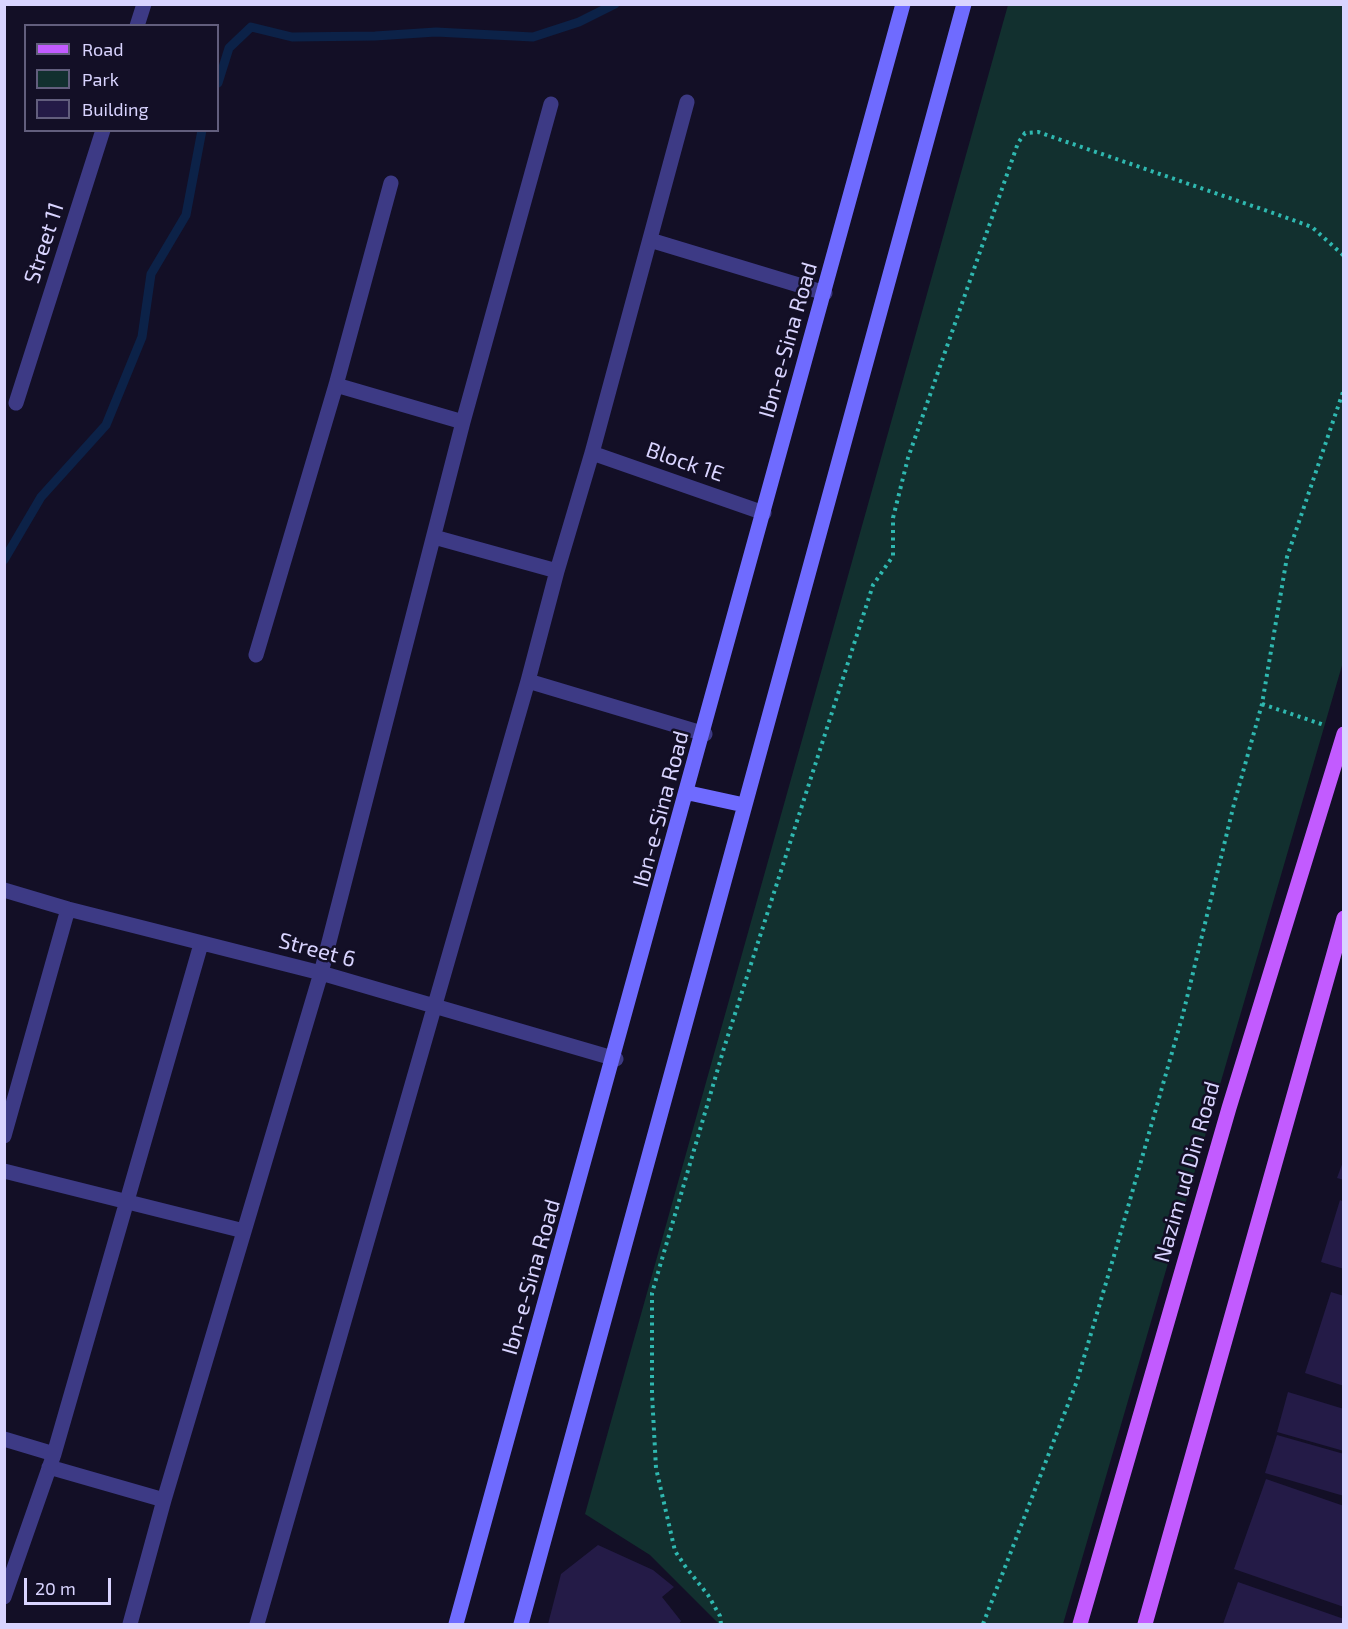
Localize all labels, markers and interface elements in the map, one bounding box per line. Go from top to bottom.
legend [24,24,219,132]
text: Road [82,38,123,60]
text: Park [82,68,119,90]
text: Building [82,98,149,120]
street label: Street 11 [19,199,69,287]
street label: Ibn-e-Sina Road [753,259,823,421]
street label: Block 1E [643,436,727,488]
street label: Ibn-e-Sina Road [627,728,695,890]
street label: Street 6 [276,927,358,973]
street label: Nazim ud Din Road [1149,1079,1225,1265]
street label: Ibn-e-Sina Road [496,1196,566,1358]
scale bar [27,1566,114,1604]
text: 20 m [35,1577,76,1599]

